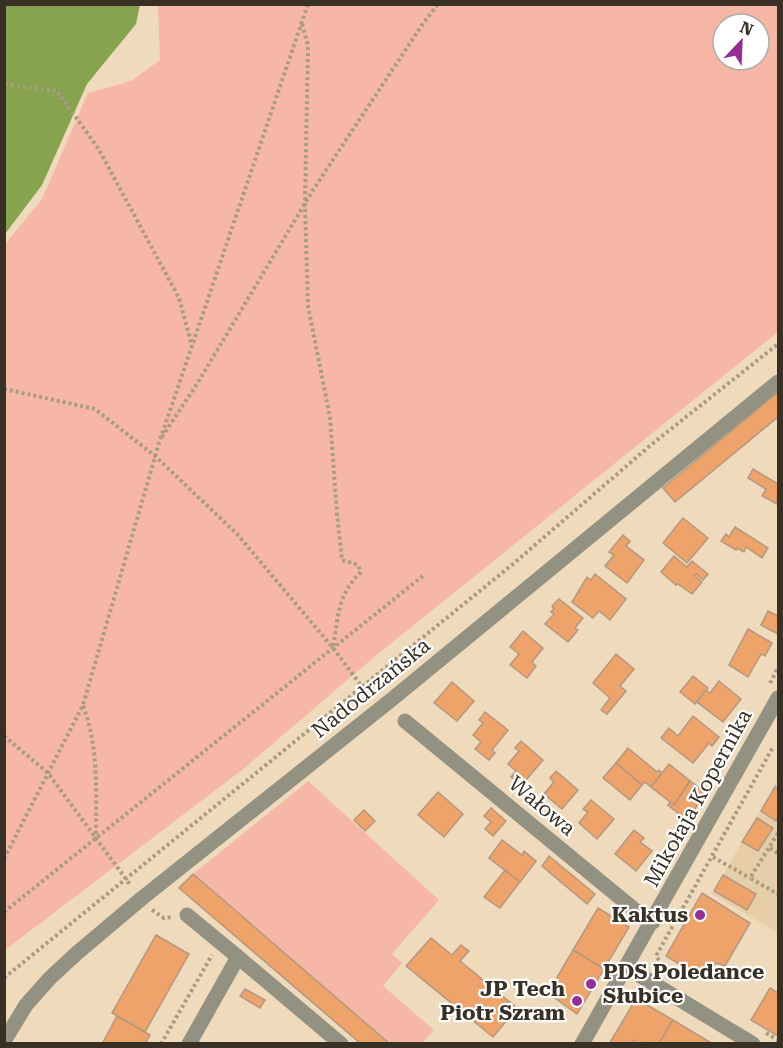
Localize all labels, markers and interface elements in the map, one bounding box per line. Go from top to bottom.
north arrow [711,12,771,72]
text: N [737,17,756,40]
street label: Nadodrzańska [307,633,435,743]
street label: Mikołaja Kopernika [639,705,757,891]
street label: Wałowa [504,771,581,841]
place label: Kaktus [611,903,688,927]
marker: Kaktus [693,908,707,922]
place label: PDS Poledance Słubice [603,960,764,1008]
place label: JP Tech Piotr Szram [440,977,565,1025]
marker: PDS Poledance Słubice [584,977,598,991]
marker: JP Tech Piotr Szram [570,994,584,1008]

